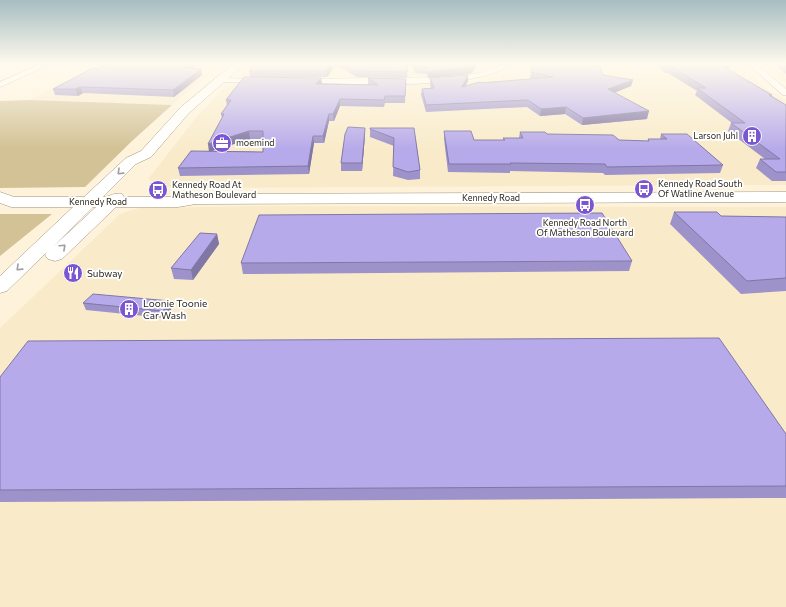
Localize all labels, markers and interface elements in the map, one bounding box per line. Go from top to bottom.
building icon: Larson Juhl [741,125,763,147]
place label: Larson Juhl [693,130,738,141]
office icon: moemind [211,132,233,154]
place label: moemind [236,137,275,148]
one-way arrow [117,167,125,175]
bus stop icon: Kennedy Road South Of Watline Avenue [633,178,655,200]
place label: Kennedy Road South Of Watline Avenue [658,178,742,199]
bus stop icon: Kennedy Road At Matheson Boulevard [147,179,169,201]
place label: Kennedy Road At Matheson Boulevard [172,179,256,200]
street label: Kennedy Road [462,192,520,203]
bus stop icon: Kennedy Road North Of Matheson Boulevard [574,194,596,216]
street label: Kennedy Road [69,196,127,207]
place label: Kennedy Road North Of Matheson Boulevard [537,217,633,238]
one-way arrow [58,244,66,252]
restaurant icon: Subway [62,262,84,284]
one-way arrow [16,263,24,271]
place label: Subway [87,267,122,279]
place label: Loonie Toonie Car Wash [143,297,207,321]
building icon: Loonie Toonie Car Wash [118,298,140,320]

